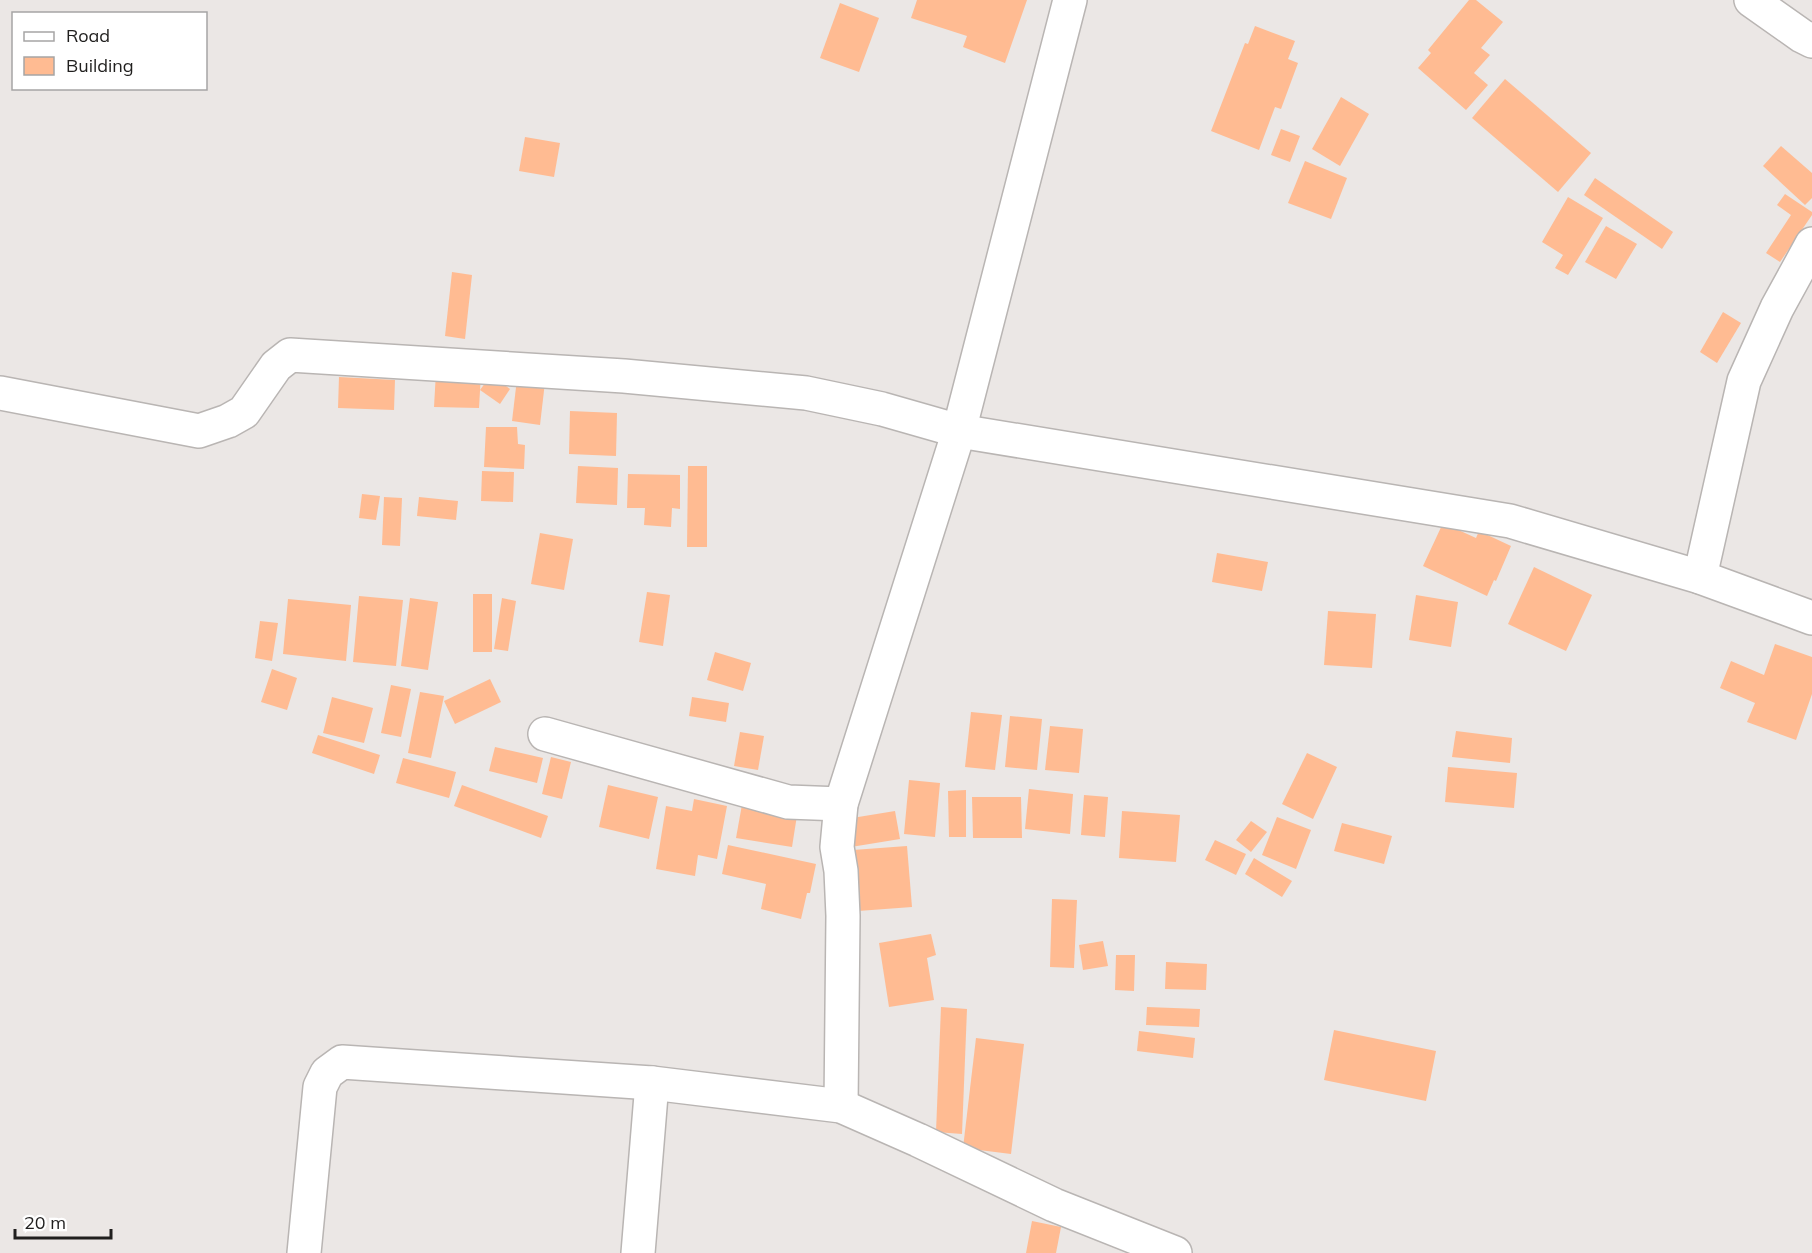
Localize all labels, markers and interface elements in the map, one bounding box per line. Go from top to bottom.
legend [12,12,207,90]
text: Road [66,24,110,47]
text: Building [66,54,134,77]
scale bar [15,1202,111,1240]
text: 20 m [24,1211,66,1234]

